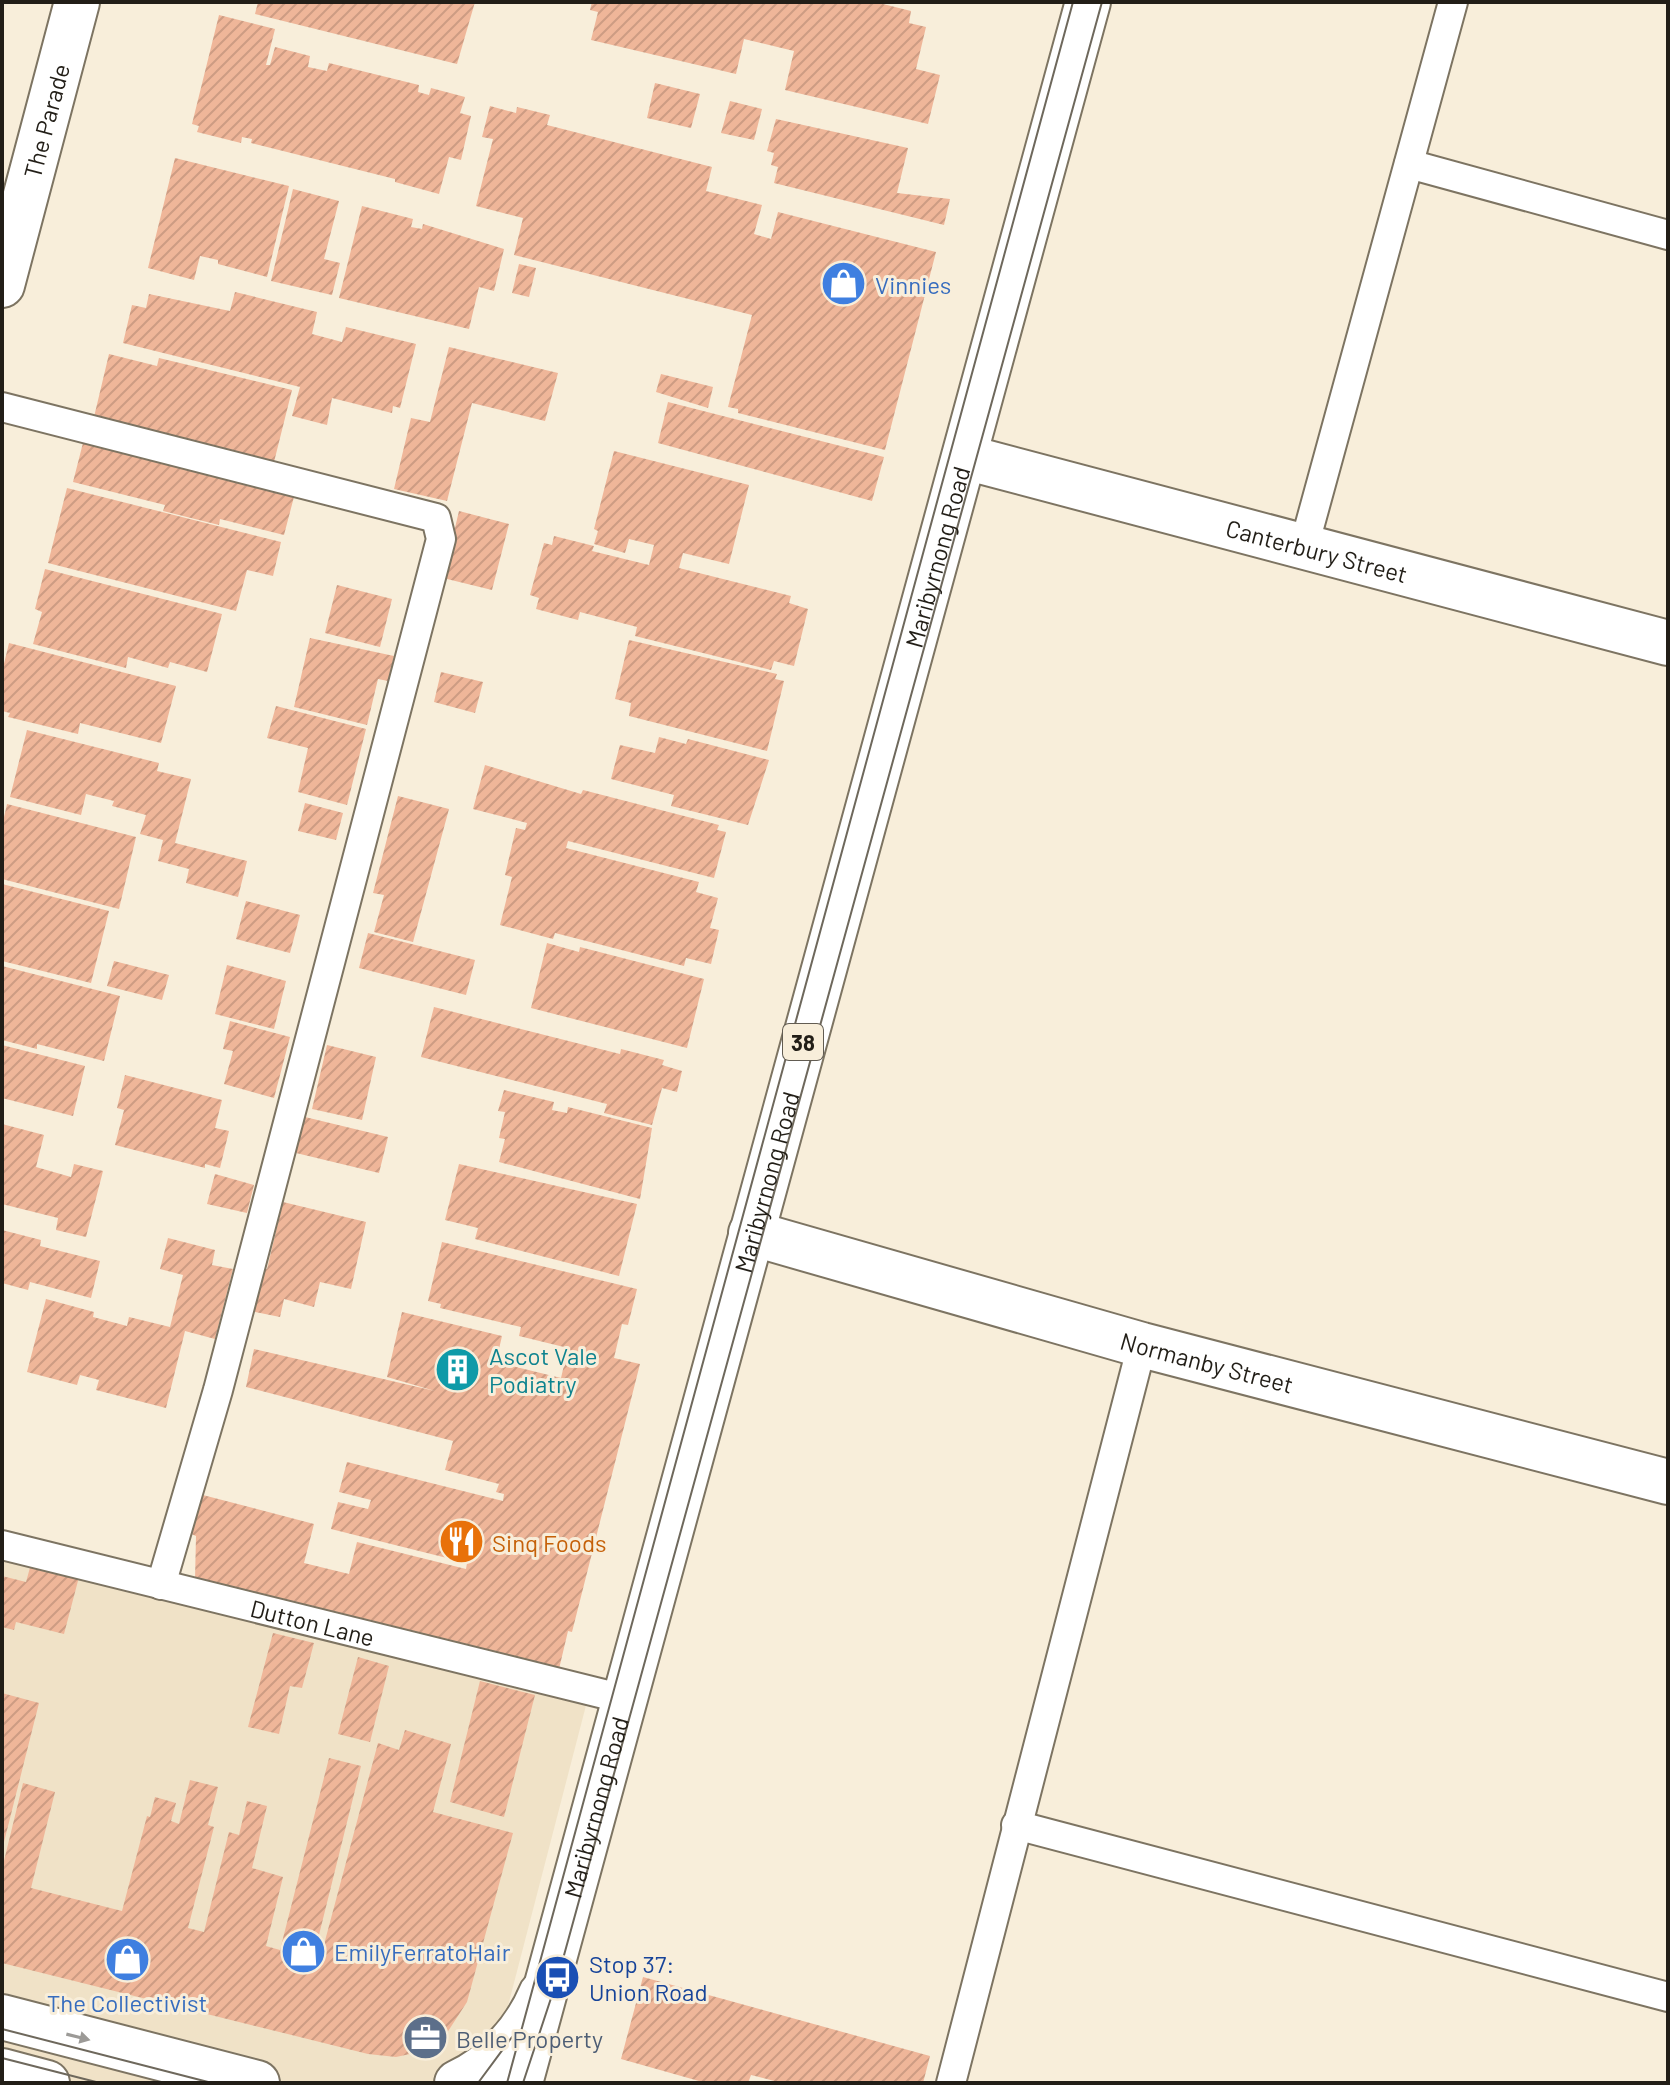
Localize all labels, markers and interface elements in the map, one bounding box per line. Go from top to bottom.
street label: The Parade [17,60,75,181]
shop icon: Vinnies [820,260,868,308]
place label: Vinnies [875,270,951,299]
street label: Maribyrnong Road [898,463,975,651]
street label: Canterbury Street [1223,512,1411,588]
road number: 38 [783,1024,823,1060]
street label: Maribyrnong Road [727,1088,804,1276]
street label: Normanby Street [1117,1325,1297,1398]
place label: Ascot Vale Podiatry [489,1341,598,1398]
building icon: Ascot Vale Podiatry [434,1345,482,1393]
restaurant icon: Sinq Foods [437,1518,485,1566]
place label: Sinq Foods [492,1528,607,1557]
street label: Dutton Lane [248,1593,378,1651]
street label: Maribyrnong Road [557,1713,634,1901]
shop icon: EmilyFerratoHair [279,1927,327,1975]
shop icon: The Collectivist [103,1936,151,1984]
place label: EmilyFerratoHair [334,1937,511,1966]
place label: Stop 37: Union Road [589,1949,708,2006]
bus stop icon: Stop 37: Union Road [534,1953,582,2001]
place label: The Collectivist [47,1988,207,2017]
office icon: Belle Property [401,2014,449,2062]
place label: Belle Property [456,2024,603,2053]
one-way arrow [65,2031,90,2043]

